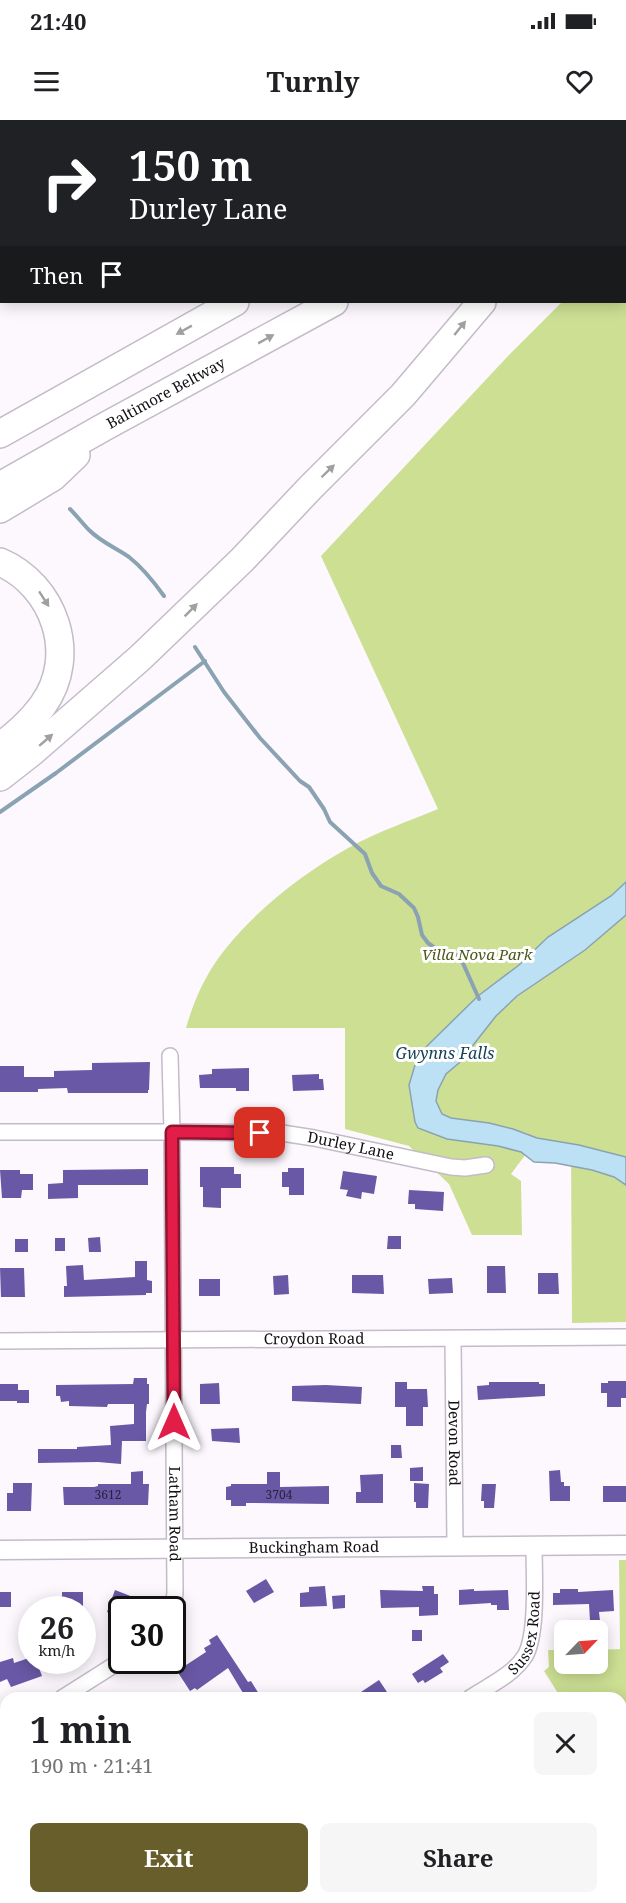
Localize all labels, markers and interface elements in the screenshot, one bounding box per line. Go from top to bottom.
text: 21:40 [30,6,86,36]
text: Turnly [267,63,359,100]
icon: menu [30,65,63,98]
icon: heart [563,65,596,98]
text: 150 m [129,136,253,193]
icon: right [30,144,108,222]
text: Durley Lane [129,190,287,227]
icon: arrive [95,258,128,291]
text: Then [30,260,83,290]
one-way arrow [454,320,467,336]
one-way arrow [175,325,192,335]
one-way arrow [258,334,275,344]
street label: Baltimore Beltway [103,352,229,433]
one-way arrow [320,464,335,478]
one-way arrow [38,590,50,606]
one-way arrow [184,603,198,618]
one-way arrow [38,733,53,747]
park label: Villa Nova Park [422,944,533,964]
water label: Gwynns Falls [396,1042,494,1064]
pin [234,1107,285,1158]
icon: arrive [243,1116,276,1149]
street label: Durley Lane [306,1126,396,1164]
street label: Croydon Road [264,1328,364,1348]
position arrow [142,1390,206,1454]
street label: Devon Road [445,1400,465,1486]
street label: Latham Road [165,1466,186,1562]
house number: 3612 [95,1486,121,1503]
house number: 3704 [266,1486,293,1503]
street label: Buckingham Road [249,1536,379,1557]
street label: Sussex Road [503,1591,544,1679]
speed limit sign: 30 [108,1596,186,1674]
text: 26 [40,1607,74,1648]
north arrow [554,1620,608,1674]
map controls [554,1620,608,1674]
text: km/h [39,1640,75,1660]
text: 1 min [30,1705,132,1754]
button: close [534,1712,597,1775]
text: 190 m · 21:41 [30,1752,153,1779]
button: Exit [30,1823,308,1892]
button: Share [320,1823,597,1892]

